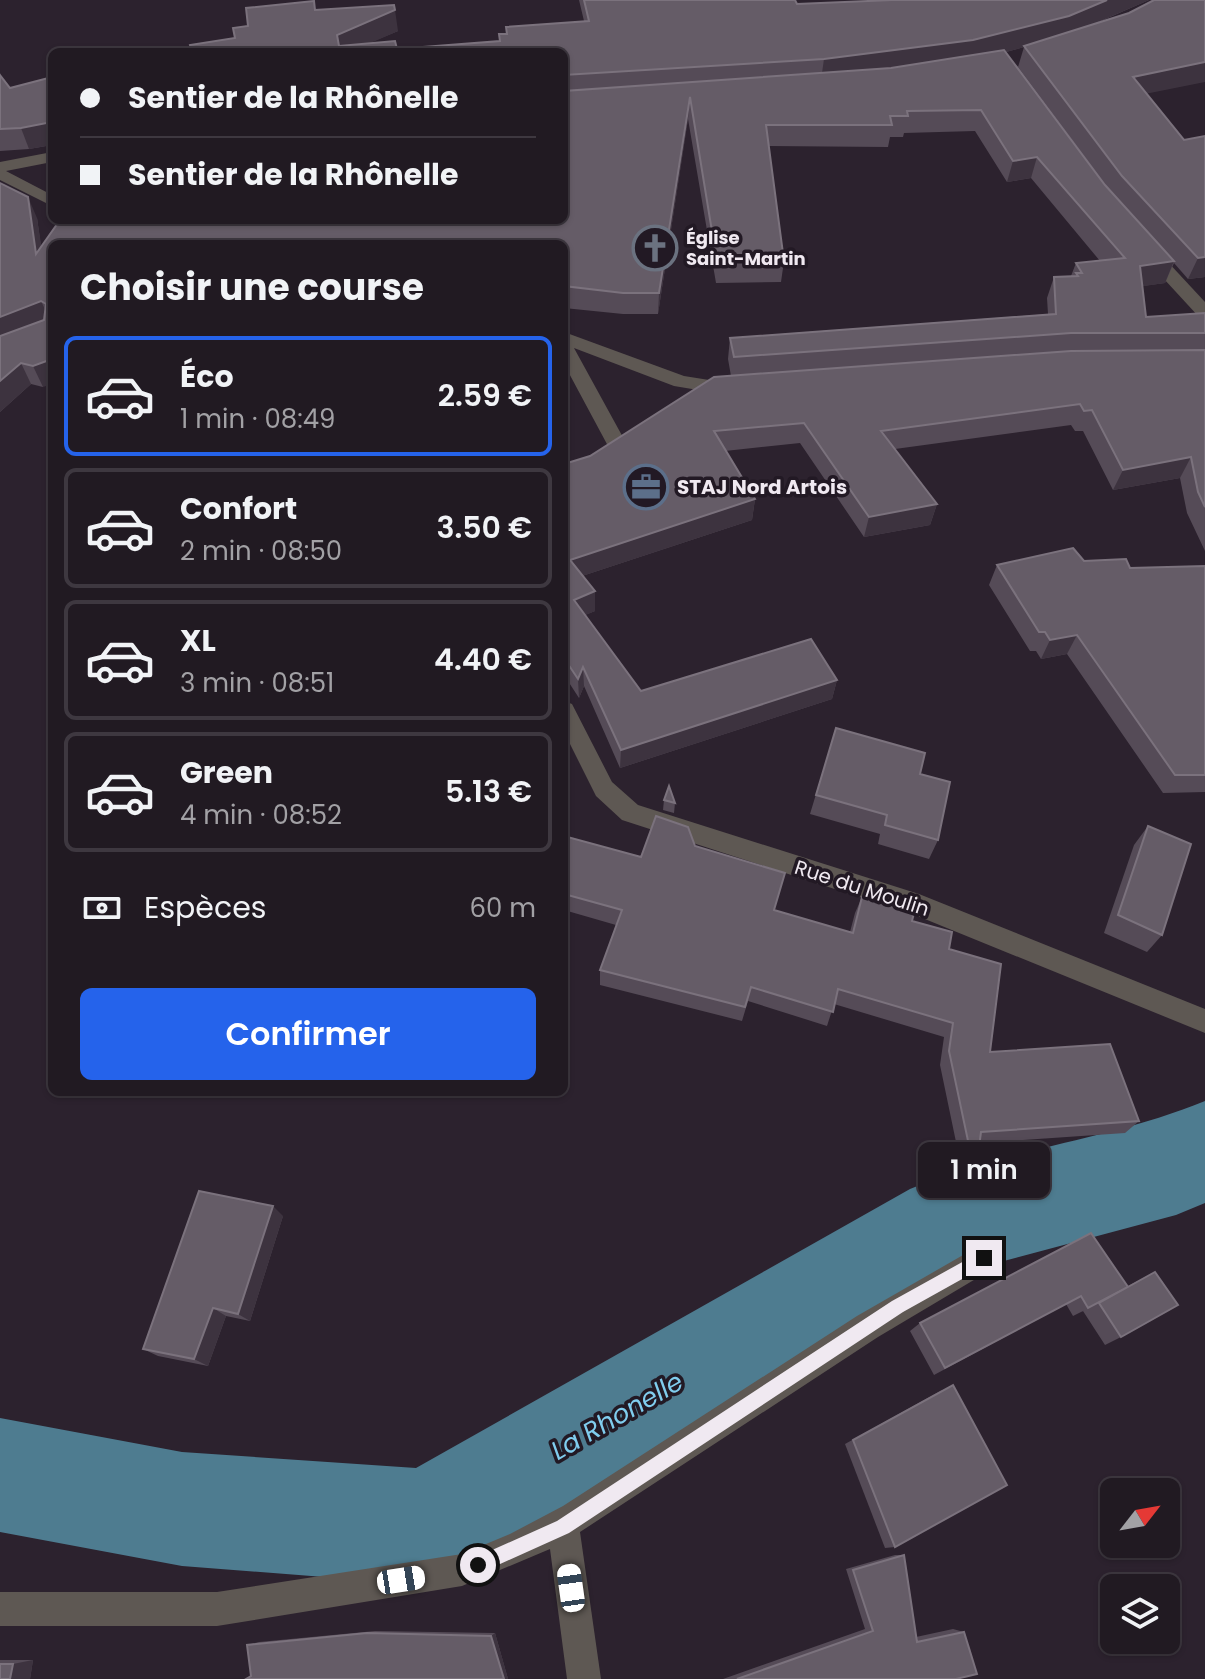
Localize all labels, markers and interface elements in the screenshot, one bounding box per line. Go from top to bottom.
text: Sentier de la Rhônelle [128,76,458,119]
text: Sentier de la Rhônelle [128,153,458,196]
church icon: Église Saint-Martin [631,224,679,272]
place label: Église Saint-Martin [686,225,806,271]
text: Choisir une course [80,262,424,313]
text: Éco [180,355,234,398]
icon: car [84,360,156,432]
text: 2.59 € [438,374,532,417]
text: 1 min · 08:49 [180,401,335,437]
office icon: STAJ Nord Artois [622,463,670,511]
place label: STAJ Nord Artois [677,473,847,501]
text: Confort [180,487,297,530]
icon: car [84,492,156,564]
text: 3.50 € [436,506,532,549]
text: 2 min · 08:50 [180,533,342,569]
text: XL [180,619,216,662]
icon: car [84,624,156,696]
text: 4.40 € [434,638,532,681]
text: 3 min · 08:51 [180,665,334,701]
text: Green [180,751,273,794]
icon: car [84,756,156,828]
text: 5.13 € [445,770,532,813]
text: 4 min · 08:52 [180,797,342,833]
street label: Rue du Moulin [791,853,933,923]
icon: cash [80,886,124,930]
text: Espèces [144,886,266,929]
text: 60 m [469,890,536,926]
button: Confirmer [80,988,536,1080]
callout: 1 min [918,1142,1050,1198]
text: 1 min [950,1152,1018,1188]
route end [966,1240,1002,1276]
water label: La Rhonelle [544,1364,690,1468]
north arrow [1100,1478,1180,1558]
map controls [1100,1478,1180,1654]
route start [460,1547,496,1583]
car [556,1563,586,1613]
car [375,1564,427,1596]
button: layers [1100,1574,1180,1654]

